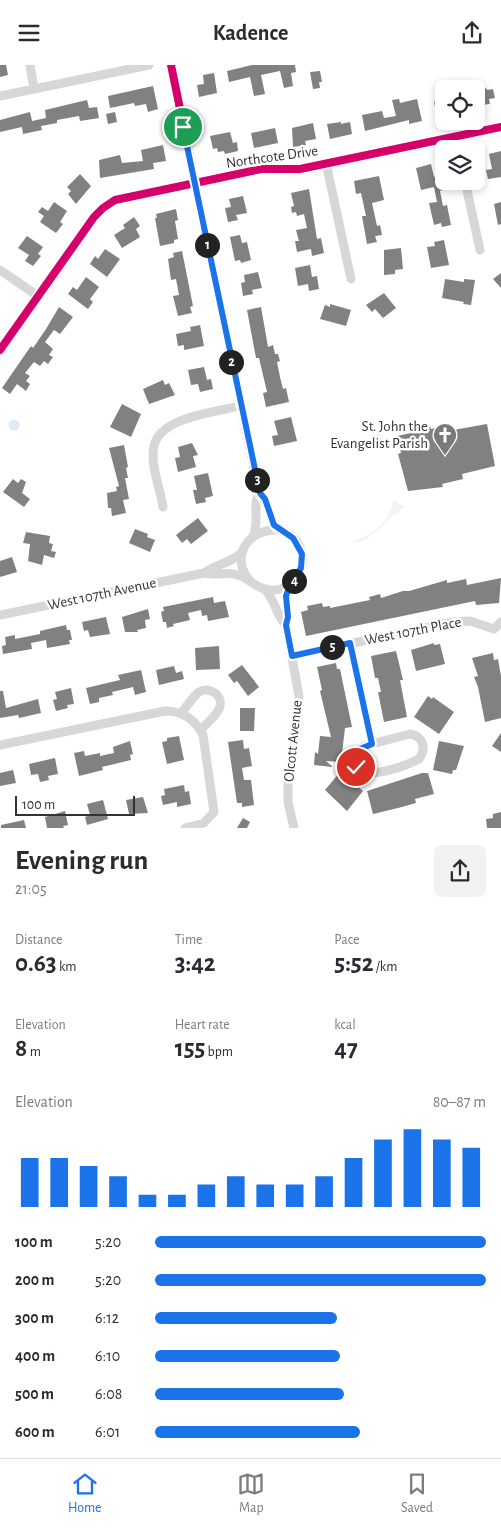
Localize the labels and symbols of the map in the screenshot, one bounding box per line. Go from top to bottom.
pin [162,106,204,148]
street label: Northcote Drive [225,143,319,171]
pin: 1 [194,233,220,257]
pin: 2 [218,349,244,375]
place label: St. John the Evangelist Parish [330,419,428,451]
church icon: St. John the Evangelist Parish [432,422,458,456]
pin: 3 [244,467,270,493]
pin: 4 [282,569,306,593]
street label: West 107th Avenue [46,575,158,613]
street label: West 107th Place [363,614,463,648]
pin: 5 [320,635,344,659]
street label: Olcott Avenue [281,699,305,783]
pin [335,746,377,788]
scale bar [15,793,135,816]

